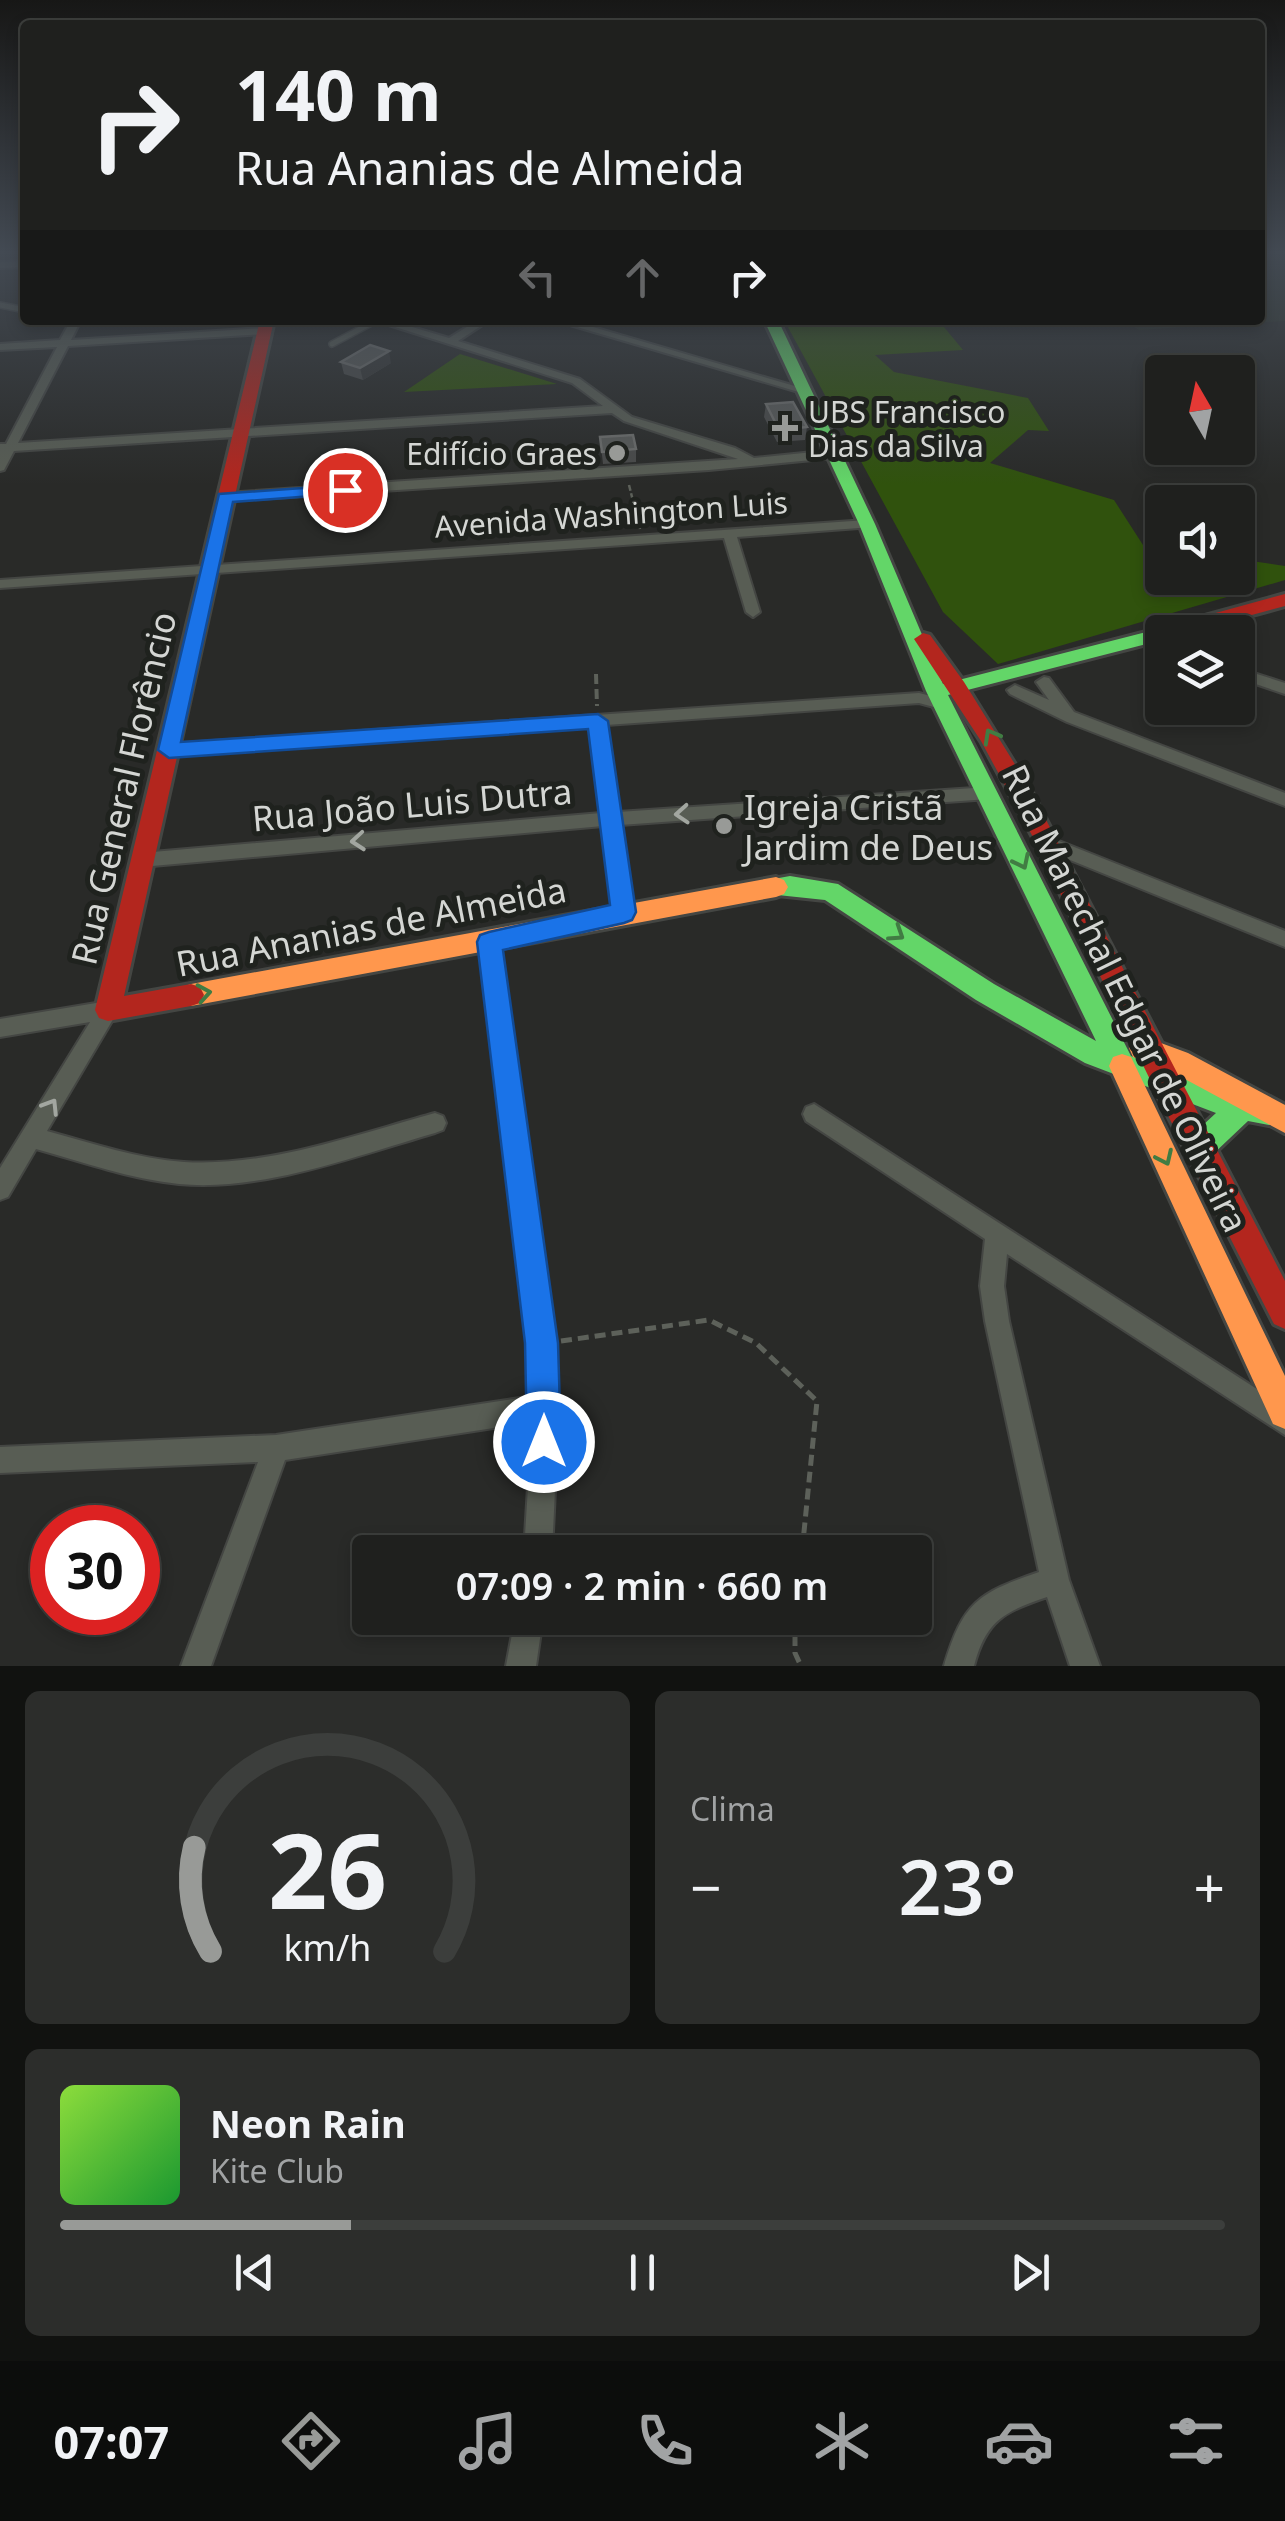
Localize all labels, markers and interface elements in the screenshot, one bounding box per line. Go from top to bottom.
text: 140 m [235,46,442,142]
icon: right [70,60,200,190]
text: Rua Ananias de Almeida [235,137,745,198]
icon: left [510,250,565,305]
icon: ahead [615,250,670,305]
icon: right [720,250,775,305]
north arrow [1145,355,1255,465]
map controls [1145,355,1255,725]
place label: UBS Francisco Dias da Silva [808,391,1006,466]
marker: UBS Francisco Dias da Silva [772,415,798,441]
place label: Edifício Graes [406,433,597,474]
marker: Edifício Graes [606,442,628,464]
pin [303,448,388,533]
icon: arrive [318,463,373,518]
street label: Avenida Washington Luis [433,481,789,547]
button: sound [1145,485,1255,595]
street label: Rua General Florêncio [60,607,186,969]
button: layers [1145,615,1255,725]
one-way arrow [984,728,1004,746]
street label: Rua Marechal Edgar de Oliveira [992,756,1260,1240]
street label: Rua João Luis Dutra [250,767,574,841]
place label: Igreja Cristã Jardim de Deus [741,783,993,870]
one-way arrow [673,803,689,825]
marker: Igreja Cristã Jardim de Deus [713,815,735,837]
one-way arrow [350,830,366,852]
one-way arrow [1010,852,1030,870]
street label: Rua Ananias de Almeida [172,865,570,987]
one-way arrow [886,921,904,940]
one-way arrow [196,983,212,1004]
one-way arrow [39,1098,58,1116]
one-way arrow [1153,1148,1173,1166]
position arrow [492,1390,596,1494]
speed limit sign: 30 [30,1505,160,1635]
text: 07:09 · 2 min · 660 m [456,1559,828,1611]
text: Clima [690,1787,775,1830]
text: 26 [268,1798,387,1939]
text: 23° [899,1835,1016,1937]
text: − [690,1849,721,1924]
text: + [1194,1849,1225,1924]
text: km/h [284,1923,371,1971]
text: Neon Rain [210,2097,406,2149]
text: Kite Club [210,2149,344,2192]
icon: previous [227,2245,282,2300]
icon: pause [615,2245,670,2300]
icon: next [1003,2245,1058,2300]
icon: directions [276,2406,346,2476]
icon: music [453,2406,523,2476]
icon: phone [630,2406,700,2476]
icon: climate [807,2406,877,2476]
icon: car [984,2406,1054,2476]
icon: filters [1161,2406,1231,2476]
text: 07:07 [54,2411,169,2472]

